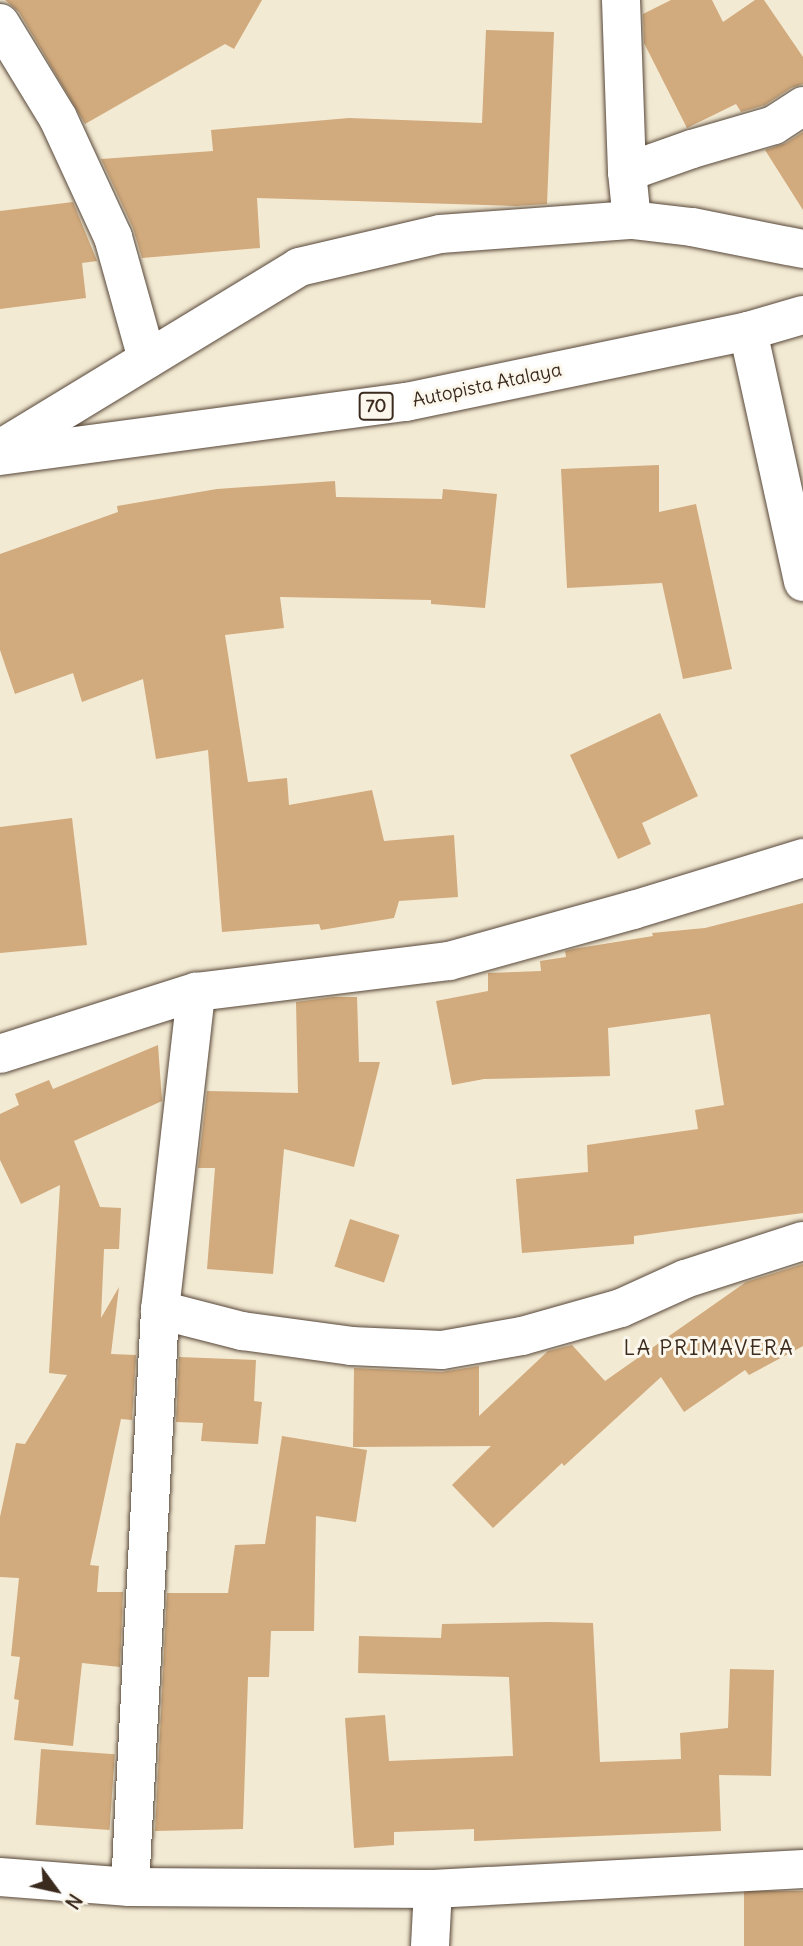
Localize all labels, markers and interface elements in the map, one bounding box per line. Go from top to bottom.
street label: Autopista Atalaya [410,358,564,412]
road number: 70 [358,392,394,420]
district label: LA PRIMAVERA [625,1335,793,1361]
north arrow [21,1855,91,1925]
text: N [60,1889,87,1913]

